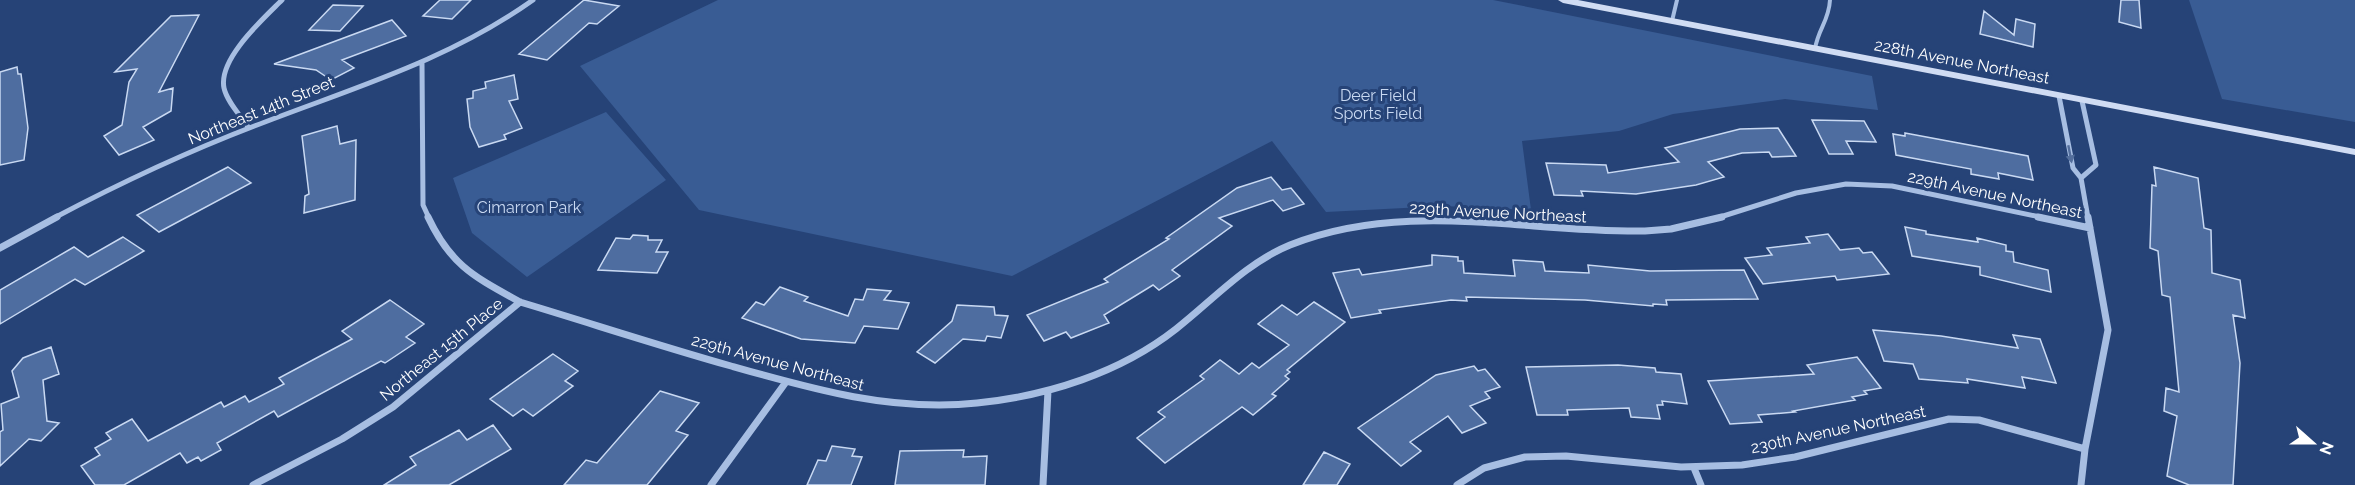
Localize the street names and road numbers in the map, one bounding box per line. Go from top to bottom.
street label: 228th Avenue Northeast [1873,35,2052,88]
street label: Northeast 14th Street [185,72,338,148]
street label: 229th Avenue Northeast [1906,167,2084,222]
street label: 229th Avenue Northeast [1409,198,1588,227]
street label: Northeast 15th Place [376,294,507,405]
street label: 229th Avenue Northeast [690,330,867,395]
street label: 230th Avenue Northeast [1749,402,1928,457]

